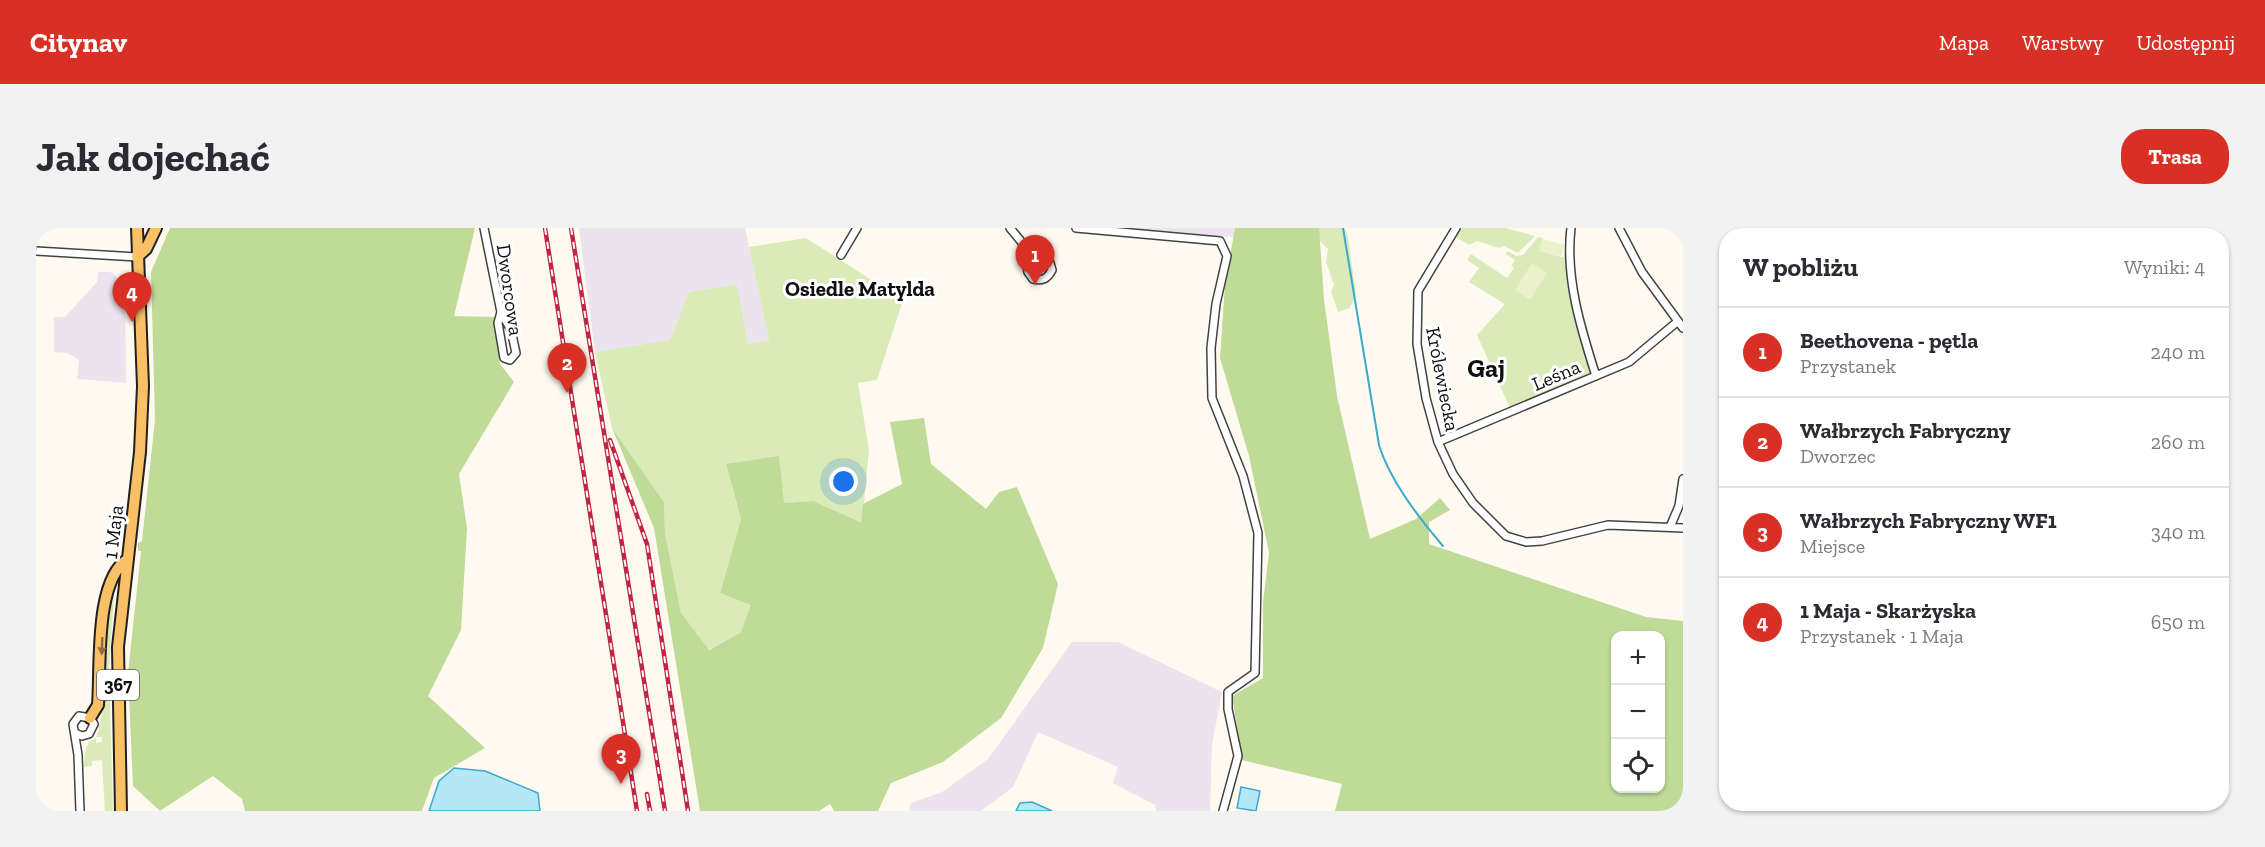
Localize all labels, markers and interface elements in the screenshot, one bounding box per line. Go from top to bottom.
text: Citynav [30,26,127,59]
text: Mapa [1939,30,1989,55]
text: Warstwy [2022,30,2104,55]
text: Udostępnij [2137,30,2235,55]
button: Trasa [2121,129,2229,184]
text: Jak dojechać [36,131,270,182]
pin: 1 [1016,236,1054,285]
street label: Dworcowa [492,243,528,338]
text: W pobliżu [1743,251,1858,283]
text: Wyniki: 4 [2124,255,2205,279]
pin: 4 [112,272,152,322]
district label: Osiedle Matylda [785,276,935,301]
street label: Królewiecka [1421,325,1465,433]
text: Beethovena - pętla [1800,327,1978,354]
text: 1 [1758,340,1767,364]
text: 240 m [2151,340,2205,364]
pin: 2 [548,344,586,393]
district label: Gaj [1467,352,1505,384]
street label: Leśna [1528,354,1584,396]
text: Przystanek [1800,354,1896,378]
text: Wałbrzych Fabryczny [1800,417,2011,444]
text: 2 [1757,430,1768,454]
text: 260 m [2151,430,2205,454]
text: Dworzec [1800,444,1876,468]
your location [829,467,858,496]
street label: 1 Maja [98,503,128,560]
text: Wałbrzych Fabryczny WF1 [1800,507,2057,534]
text: 3 [1757,520,1768,544]
text: 340 m [2151,520,2205,544]
text: Miejsce [1800,534,1865,558]
text: 1 Maja - Skarżyska [1800,597,1976,624]
text: 4 [1757,610,1768,634]
text: 650 m [2151,610,2205,634]
text: Przystanek · 1 Maja [1800,624,1964,648]
map controls [1611,631,1665,793]
button: + [1611,631,1665,685]
one-way arrow [97,637,106,656]
road number: 367 [97,670,139,700]
button: − [1611,685,1665,739]
pin: 3 [602,734,640,784]
button: locate [1611,739,1665,793]

